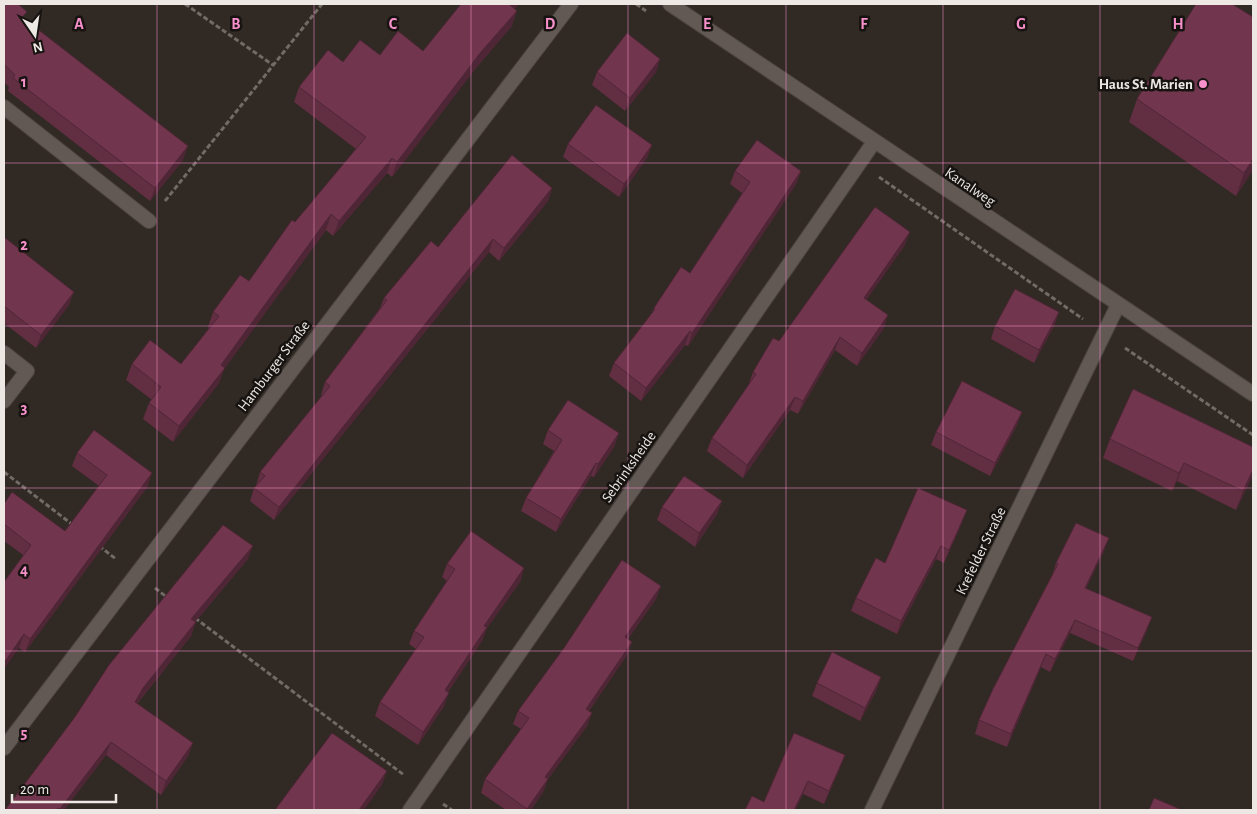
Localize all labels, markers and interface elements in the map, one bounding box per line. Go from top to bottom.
north arrow [10,10,60,60]
text: A [74,16,84,32]
text: B [231,16,241,32]
text: C [389,16,398,32]
text: D [545,16,556,32]
text: E [703,16,711,32]
text: F [860,16,868,32]
text: G [1016,16,1026,32]
text: H [1172,16,1184,32]
text: N [31,39,44,55]
text: 1 [21,74,27,90]
place label: Haus St. Marien [1099,77,1193,92]
marker: Haus St. Marien [1197,78,1209,90]
street label: Kanalweg [942,165,998,210]
text: 2 [20,237,28,253]
street label: Hamburger Straße [235,318,313,414]
text: 3 [21,400,28,416]
street label: Sebrinksheide [599,429,659,505]
street label: Krefelder Straße [953,505,1009,597]
text: 4 [20,562,28,578]
text: 5 [21,725,28,741]
scale bar [12,772,116,804]
text: 20 m [20,782,49,797]

